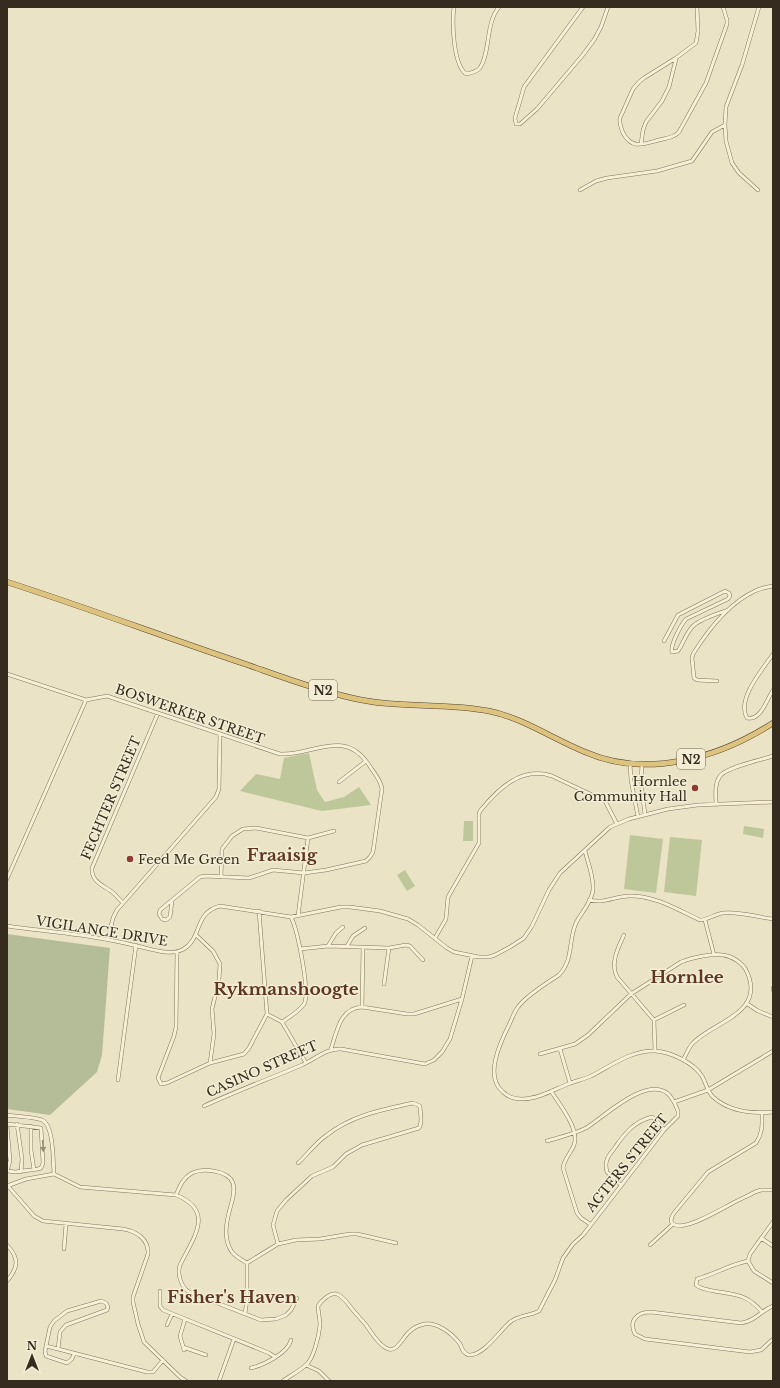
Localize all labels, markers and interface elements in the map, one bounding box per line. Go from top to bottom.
street label: BOSWERKER STREET [113,680,267,748]
road number: N2 [309,680,337,700]
street label: FECHTER STREET [77,733,145,862]
road number: N2 [677,749,705,769]
place label: Hornlee Community Hall [574,773,687,805]
marker: Hornlee Community Hall [690,783,700,793]
district label: Fraaisig [247,845,318,866]
place label: Feed Me Green [138,851,240,868]
marker: Feed Me Green [125,854,135,864]
street label: VIGILANCE DRIVE [34,912,169,950]
district label: Hornlee [650,967,724,988]
district label: Rykmanshoogte [213,979,359,1000]
street label: CASINO STREET [204,1037,321,1101]
street label: AGTERS STREET [582,1110,672,1216]
one-way arrow [39,1140,46,1152]
district label: Fisher's Haven [167,1287,298,1308]
north arrow [12,1336,52,1376]
text: N [27,1339,38,1353]

